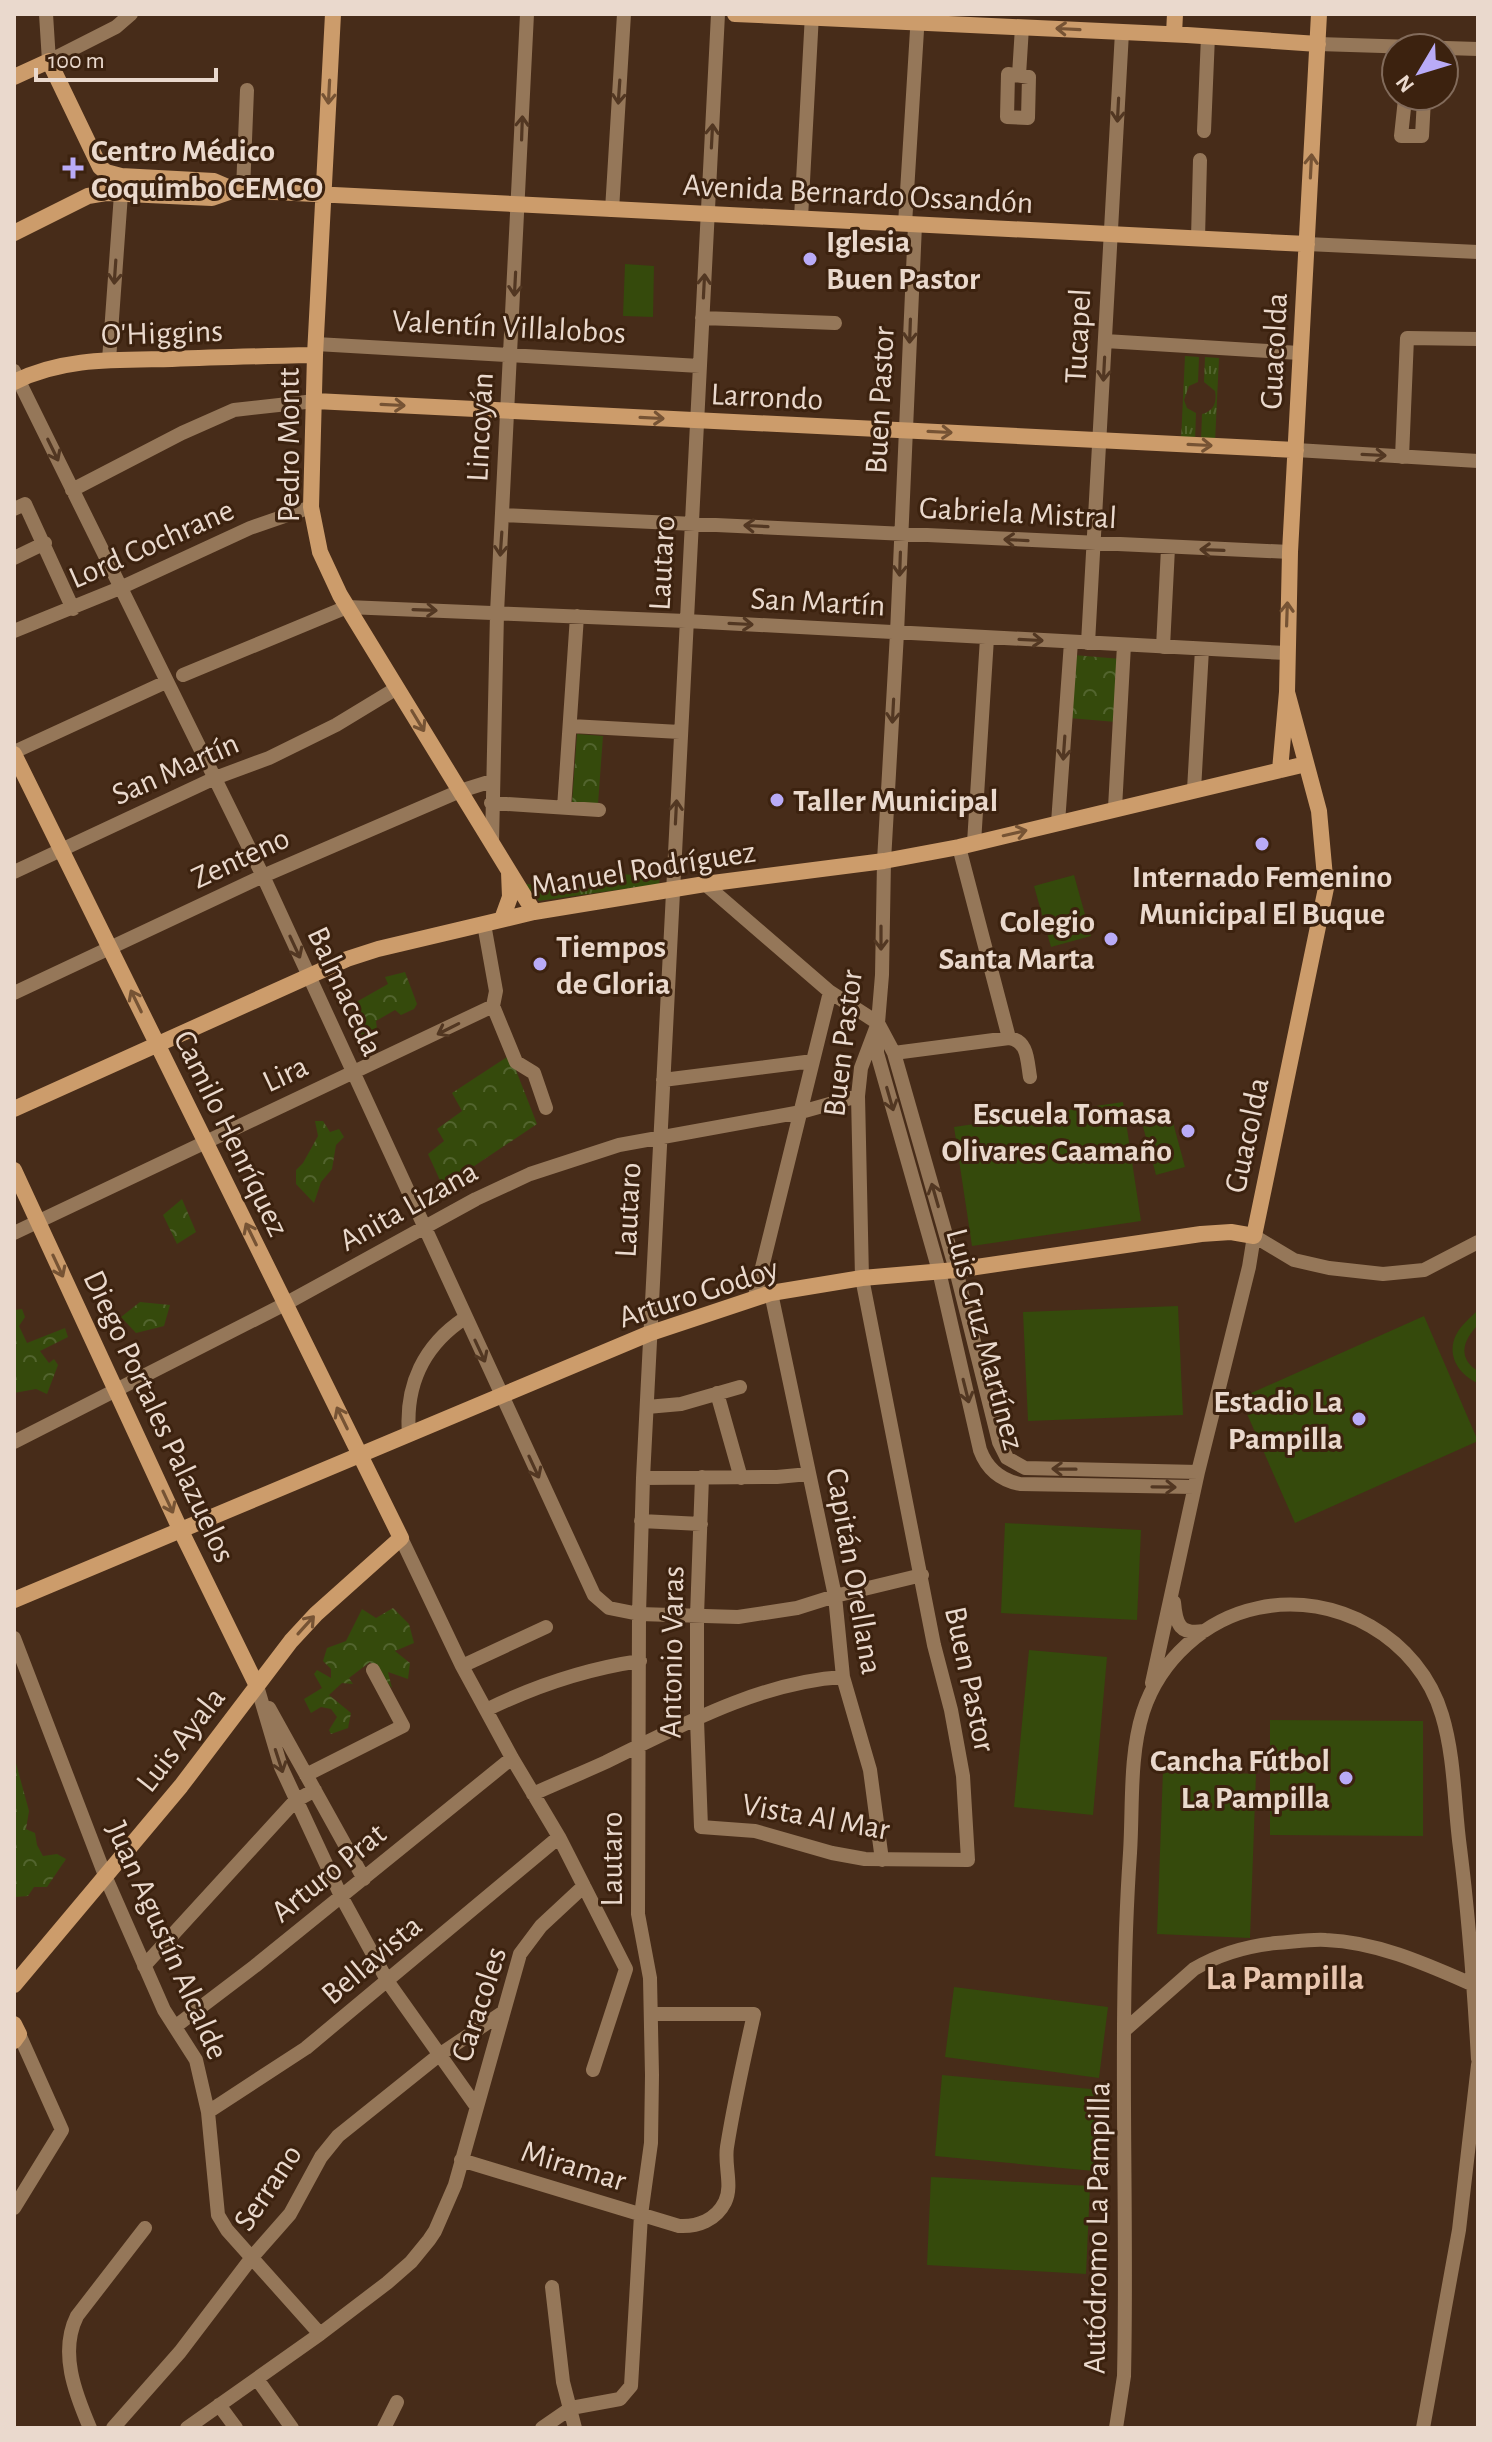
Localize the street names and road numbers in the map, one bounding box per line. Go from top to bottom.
street label: Avenida Bernardo Ossandón [682,169,1034,219]
street label: Tucapel [1060,288,1096,384]
street label: Guacolda [1255,292,1293,410]
street label: Valentín Villalobos [391,305,627,349]
street label: O'Higgins [100,315,224,351]
street label: Buen Pastor [860,325,900,475]
street label: Pedro Montt [273,368,305,522]
street label: Lincoyán [461,372,499,482]
street label: Larrondo [710,378,824,416]
street label: Gabriela Mistral [918,492,1118,534]
street label: Lord Cochrane [64,493,239,594]
street label: Lautaro [644,515,680,611]
street label: San Martín [750,582,886,622]
street label: San Martín [107,727,244,811]
street label: Zenteno [187,821,294,894]
street label: Manuel Rodríguez [529,835,758,903]
street label: Balmaceda [301,922,389,1061]
street label: Buen Pastor [818,967,868,1118]
street label: Camilo Henríquez [168,1026,295,1241]
street label: Lira [258,1050,313,1098]
street label: Guacolda [1219,1075,1275,1196]
street label: Anita Lizana [334,1155,483,1257]
street label: Lautaro [610,1162,646,1258]
street label: Luis Cruz Martínez [940,1225,1030,1453]
street label: Arturo Godoy [615,1252,782,1334]
street label: Diego Portales Palazuelos [77,1265,241,1567]
street label: Capitán Orellana [820,1466,888,1677]
street label: Antonio Varas [654,1565,690,1739]
street label: Buen Pastor [939,1604,1001,1756]
street label: Luis Ayala [130,1681,231,1798]
street label: Vista Al Mar [740,1788,893,1846]
street label: Lautaro [596,1811,628,1907]
street label: Juan Agustín Alcalde [100,1817,234,2064]
street label: Arturo Prat [265,1817,392,1928]
street label: Bellavista [315,1909,428,2011]
street label: Caracoles [445,1943,512,2066]
street label: Autódromo La Pampilla [1078,2082,1116,2374]
street label: Miramar [517,2135,631,2197]
street label: Serrano [228,2139,308,2236]

